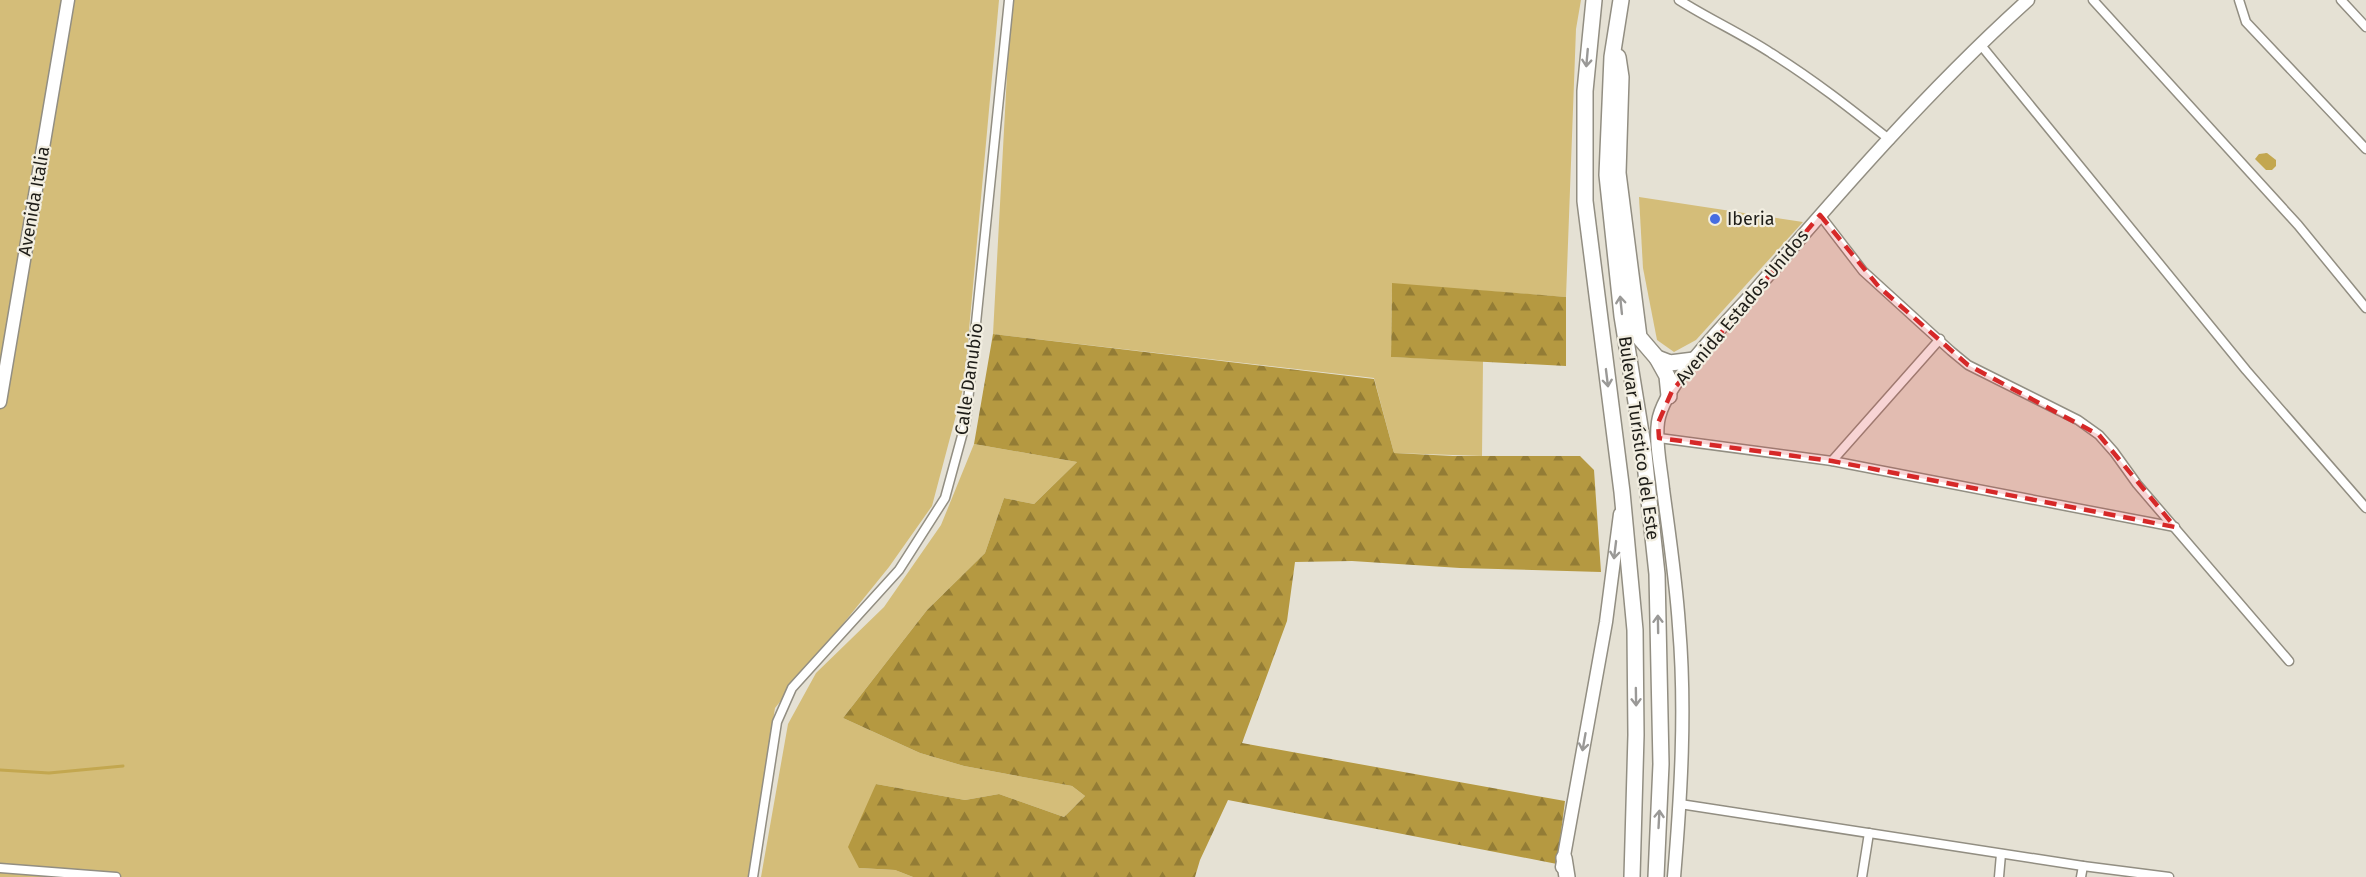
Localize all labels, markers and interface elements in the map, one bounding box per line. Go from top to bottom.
one-way arrow [1581,48,1592,68]
street label: Avenida Italia [14,144,54,258]
place label: Iberia [1727,208,1775,230]
marker: Iberia [1708,212,1722,226]
street label: Avenida Estados Unidos [1671,225,1813,389]
one-way arrow [1615,296,1626,316]
street label: Calle Danubio [950,321,988,437]
street label: Bulevar Turístico del Este [1614,335,1664,541]
one-way arrow [1602,367,1613,387]
one-way arrow [1609,539,1620,559]
one-way arrow [1652,614,1664,634]
one-way arrow [1630,686,1642,706]
one-way arrow [1578,732,1589,752]
one-way arrow [1653,809,1664,829]

